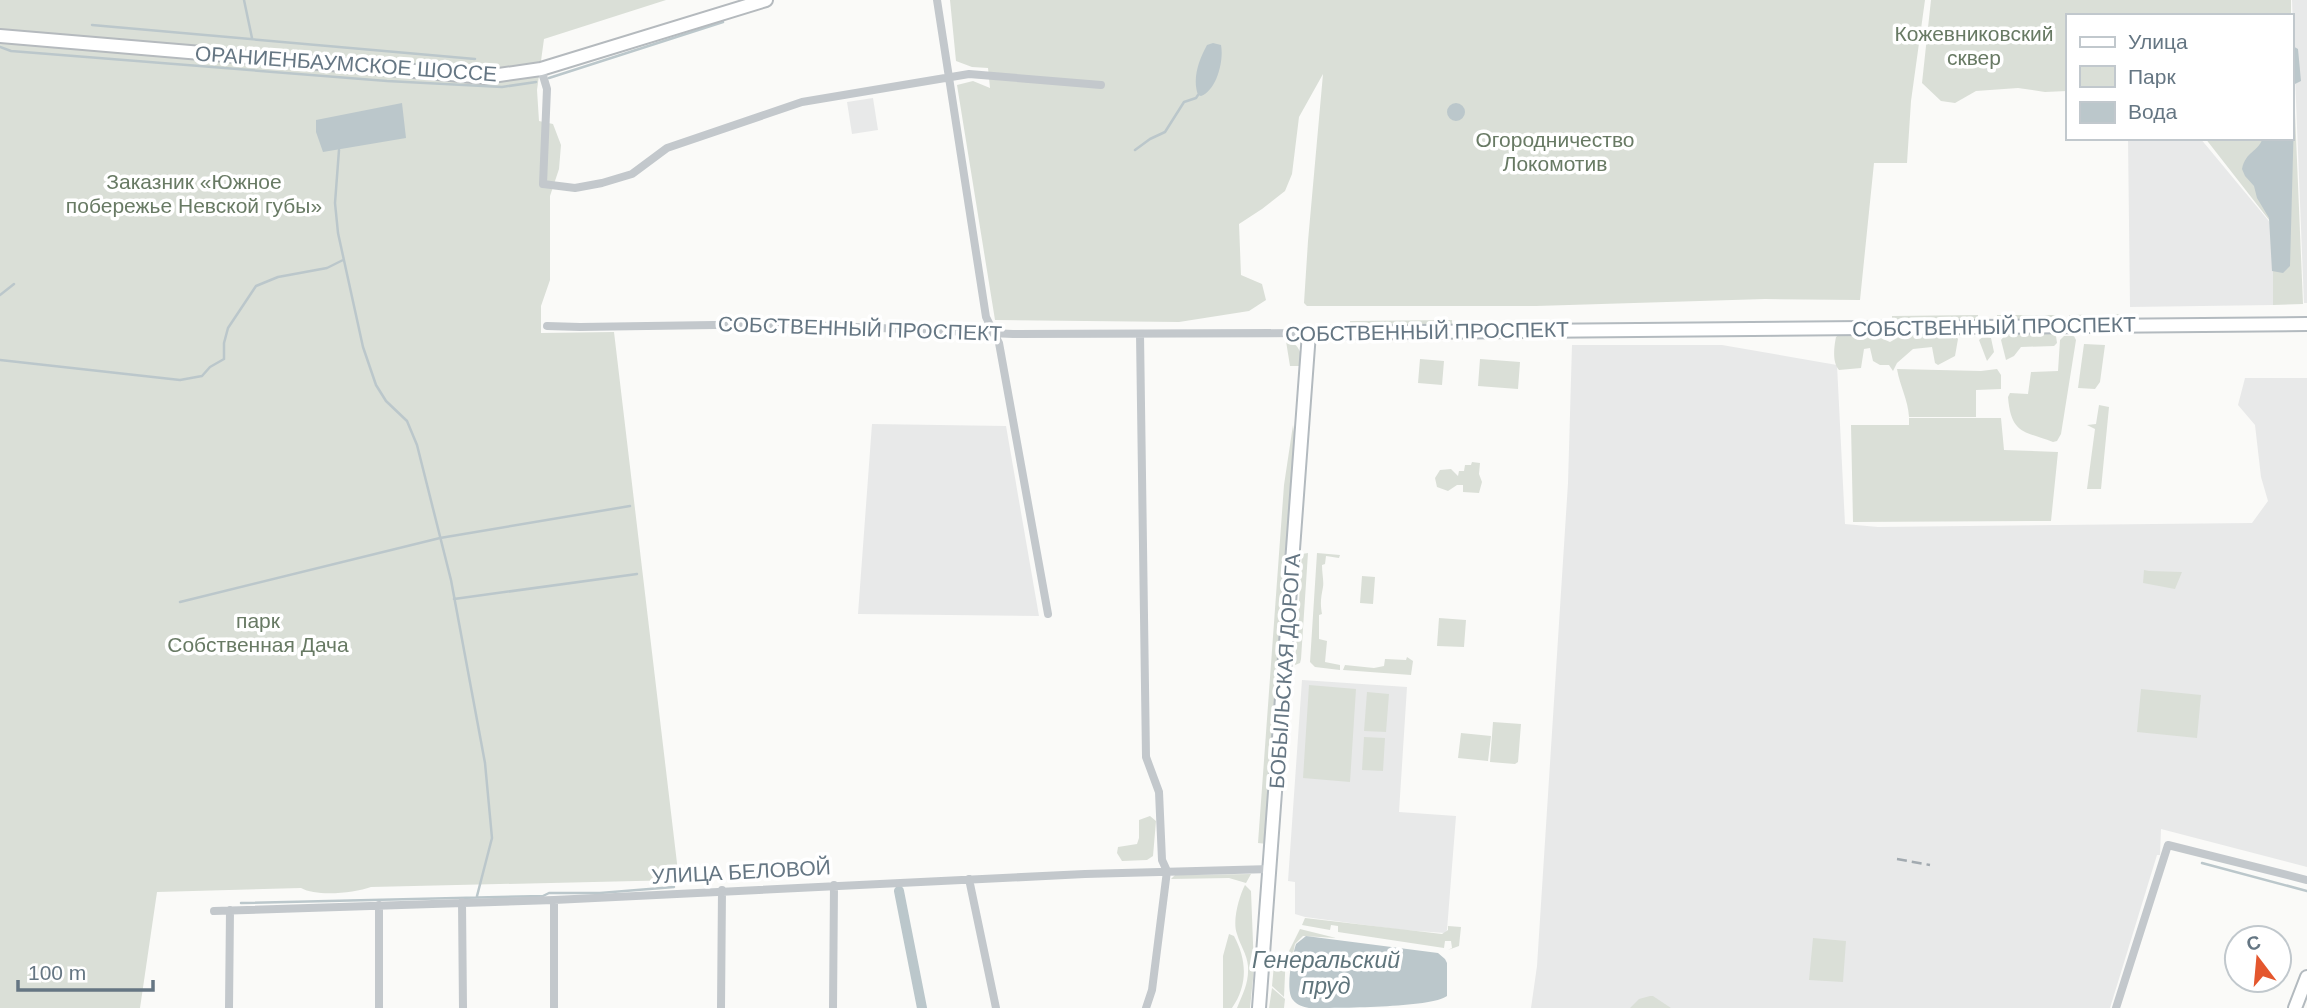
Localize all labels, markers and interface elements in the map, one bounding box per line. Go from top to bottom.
legend [2066,14,2293,140]
park label: Кожевниковский сквер [1894,22,2054,69]
text: Улица [2128,30,2188,53]
street label: ОРАНИЕНБАУМСКОЕ ШОССЕ [194,41,498,86]
text: Парк [2128,65,2176,88]
text: Вода [2128,100,2177,123]
park label: Огородничество Локомотив [1475,128,1635,175]
park label: Заказник «Южное побережье Невской губы» [66,170,322,217]
street label: СОБСТВЕННЫЙ ПРОСПЕКТ [718,312,1003,345]
street label: СОБСТВЕННЫЙ ПРОСПЕКТ [1852,313,2136,340]
street label: СОБСТВЕННЫЙ ПРОСПЕКТ [1285,318,1569,345]
street label: БОБЫЛЬСКАЯ ДОРОГА [1265,552,1304,790]
park label: парк Собственная Дача [167,609,349,656]
street label: УЛИЦА БЕЛОВОЙ [651,855,831,888]
north arrow [2223,924,2293,994]
text: С [2244,931,2263,955]
water label: Генеральский пруд [1252,947,1400,999]
scale bar [18,948,152,992]
text: 100 m [28,961,86,984]

